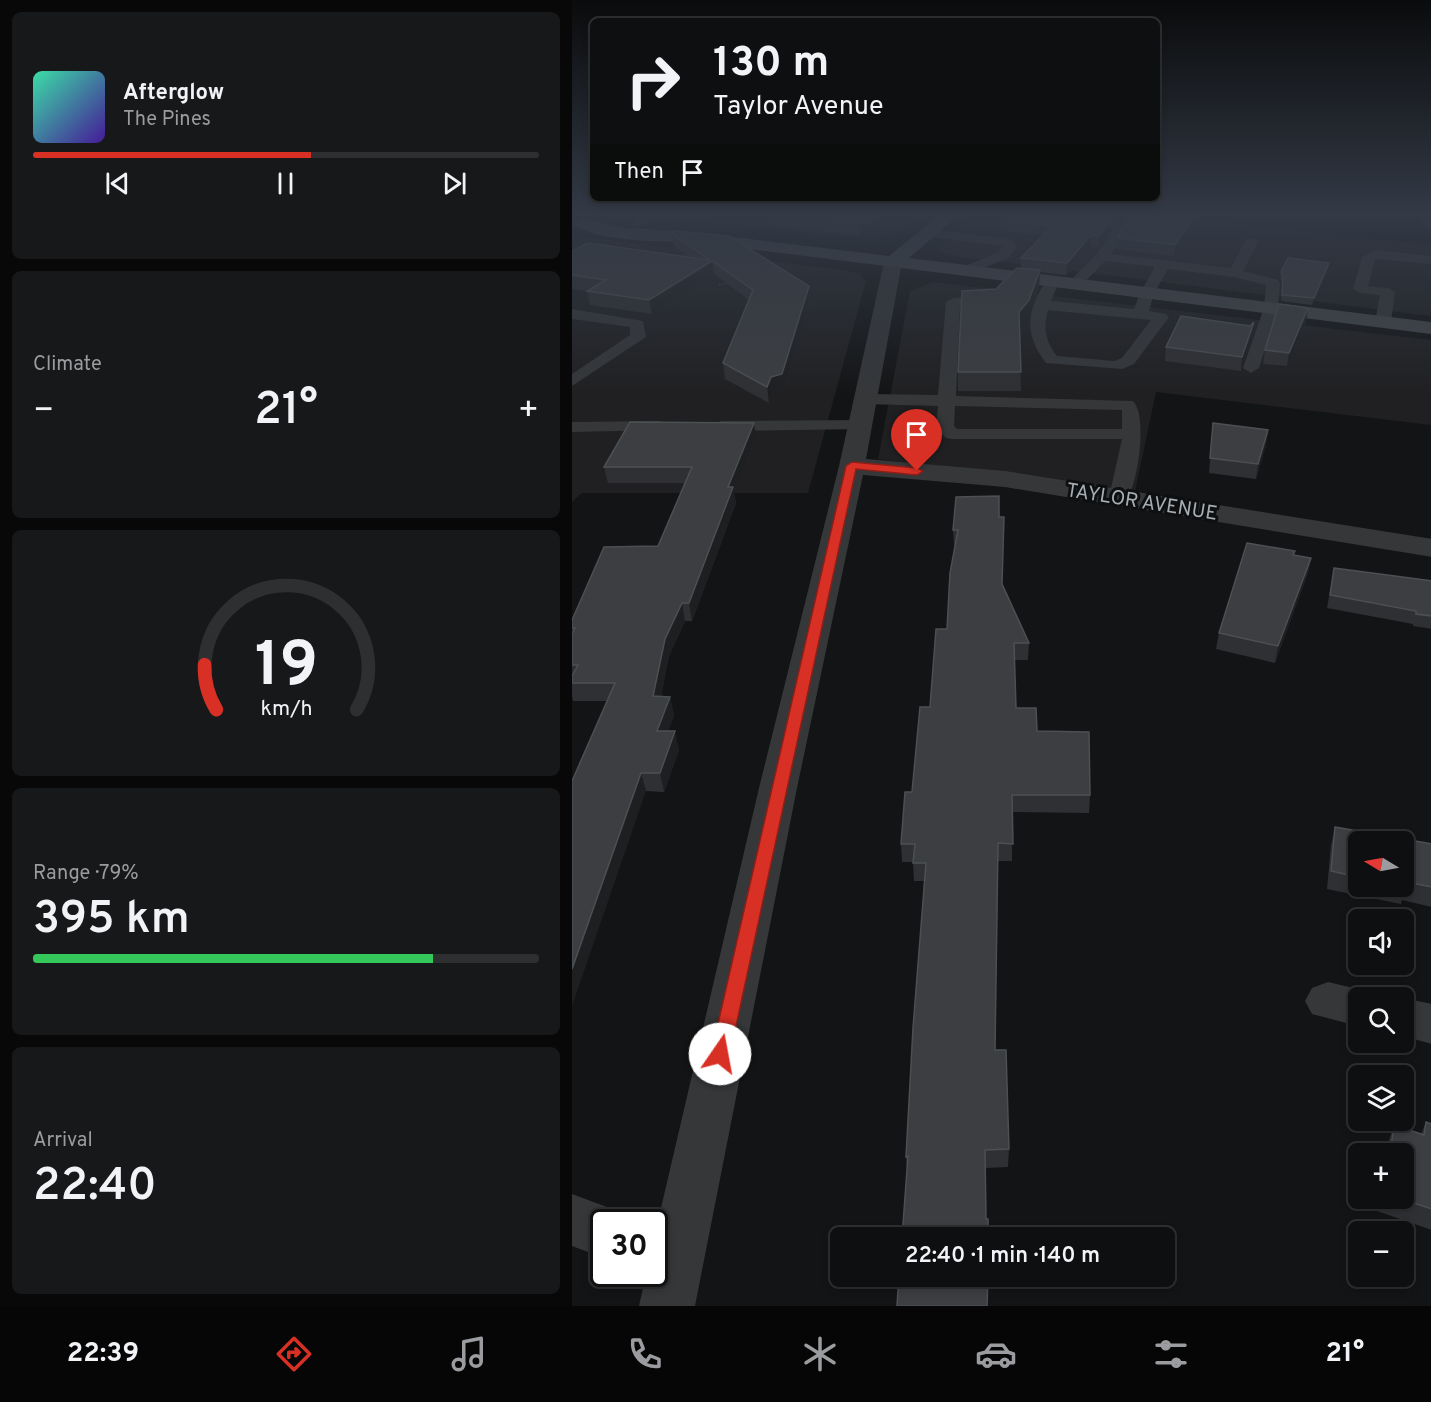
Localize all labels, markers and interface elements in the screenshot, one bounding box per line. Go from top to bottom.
text: 130 m [713,38,829,91]
icon: right [614,42,692,120]
text: Afterglow [123,80,224,107]
text: Taylor Avenue [713,90,883,124]
text: The Pines [123,107,211,133]
icon: arrive [676,156,709,189]
text: Then [614,159,664,186]
icon: previous [101,167,134,200]
icon: pause [269,167,302,200]
icon: next [438,167,471,200]
text: Climate [33,352,102,378]
text: 21° [254,383,318,440]
text: − [33,391,54,433]
text: + [518,391,539,433]
pin [891,409,942,471]
icon: arrive [900,418,933,451]
street label: TAYLOR AVENUE [1064,478,1219,528]
text: 19 [254,629,318,708]
text: km/h [260,696,312,723]
north arrow [1348,831,1414,897]
map controls [1348,831,1414,1287]
text: Range · 79% [33,861,139,887]
text: 395 km [33,892,190,949]
button: sound [1348,909,1414,975]
button: search [1348,987,1414,1053]
position arrow [688,1022,752,1086]
button: layers [1348,1065,1414,1131]
text: Arrival [33,1128,93,1154]
button: + [1348,1143,1414,1209]
text: 22:40 [33,1159,157,1216]
speed limit sign: 30 [590,1209,668,1287]
button: − [1348,1221,1414,1287]
text: 22:40 · 1 min · 140 m [905,1243,1100,1270]
icon: directions [273,1333,315,1375]
icon: music [448,1333,490,1375]
icon: phone [624,1333,666,1375]
icon: climate [799,1333,841,1375]
icon: car [975,1333,1017,1375]
icon: filters [1150,1333,1192,1375]
text: 22:39 [67,1337,139,1371]
text: 21° [1326,1337,1364,1371]

